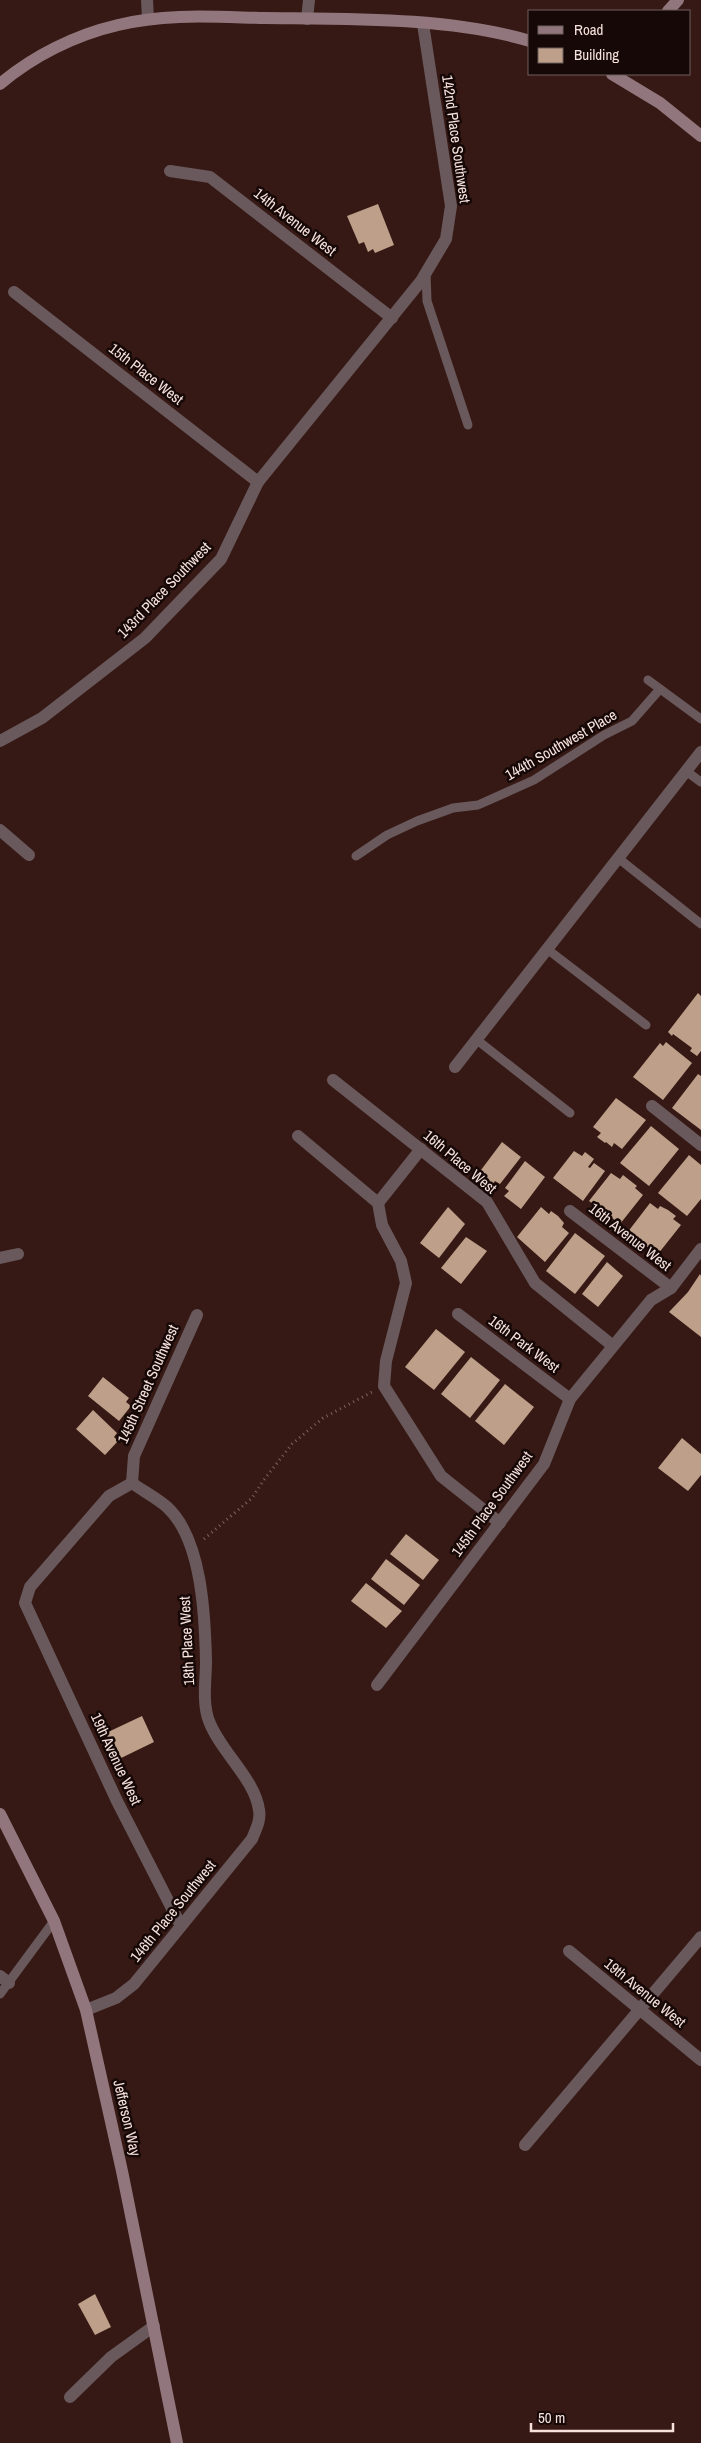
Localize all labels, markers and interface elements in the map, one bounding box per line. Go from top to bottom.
legend [528,10,691,75]
text: Road [574,19,603,40]
text: Building [574,44,619,65]
street label: 142nd Place Southwest [437,73,476,205]
street label: 14th Avenue West [250,183,341,261]
street label: 15th Place West [105,338,188,410]
street label: 143rd Place Southwest [112,536,216,642]
street label: 144th Southwest Place [501,704,621,785]
street label: 16th Place West [419,1125,502,1199]
street label: 16th Avenue West [585,1198,676,1276]
street label: 16th Park West [484,1310,565,1378]
street label: 145th Street Southwest [112,1321,183,1446]
street label: 145th Place Southwest [446,1446,537,1561]
street label: 18th Place West [174,1595,199,1686]
street label: 19th Avenue West [86,1709,147,1809]
street label: 146th Place Southwest [125,1855,221,1966]
street label: 19th Avenue West [600,1953,691,2032]
street label: Jefferson Way [108,2078,147,2159]
scale bar [531,2400,674,2432]
text: 50 m [538,2407,565,2428]

